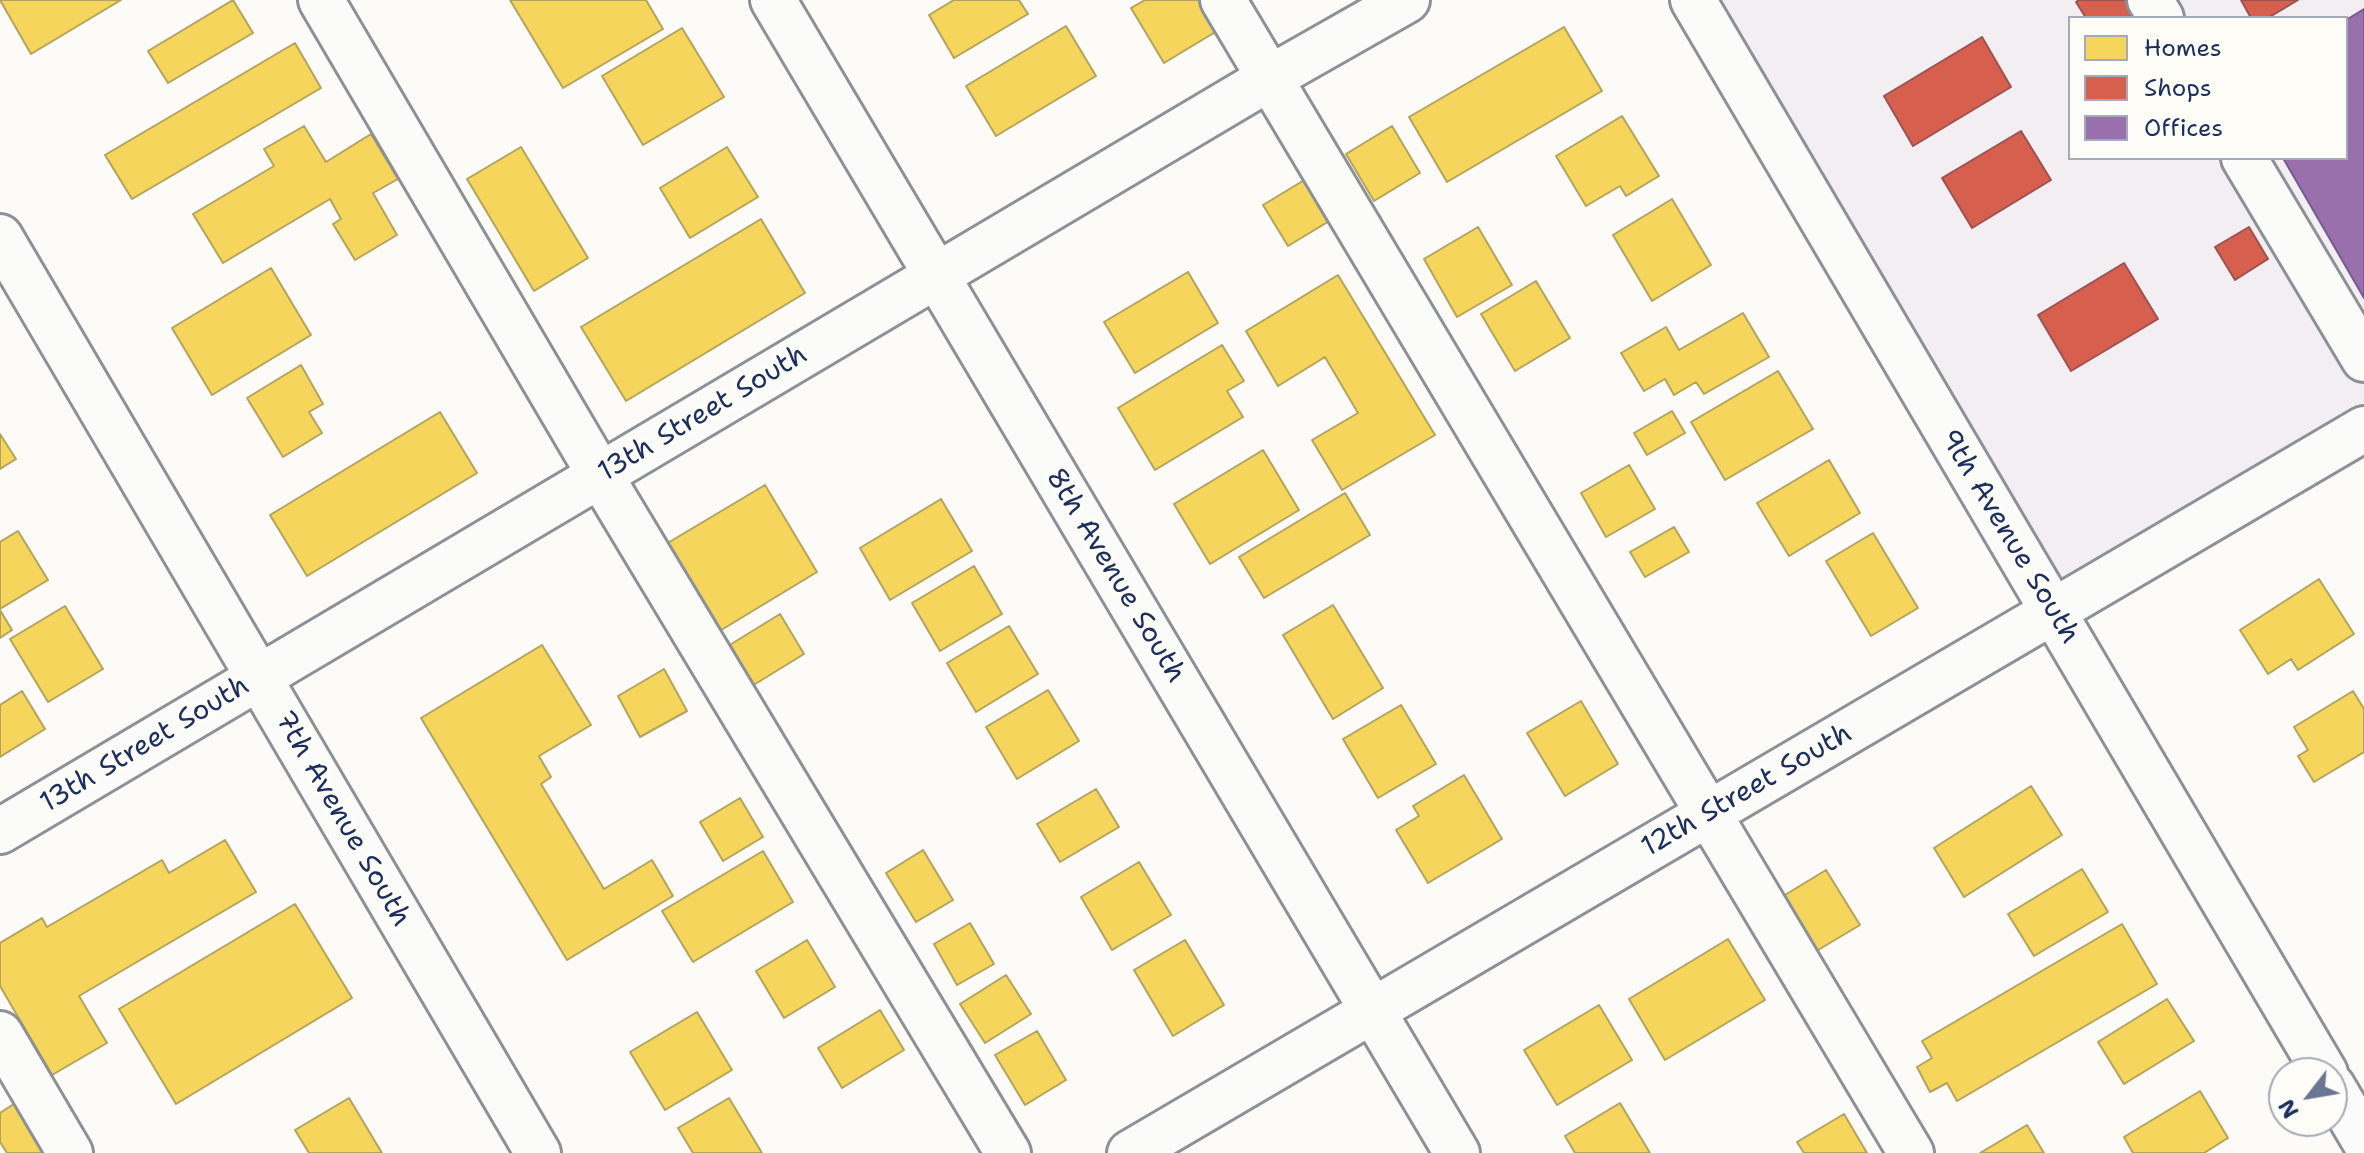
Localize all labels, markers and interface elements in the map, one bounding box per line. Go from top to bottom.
legend [2068,16,2348,160]
text: Homes [2144,32,2222,64]
text: Shops [2144,72,2212,104]
text: Offices [2144,112,2223,144]
street label: 13th Street South [592,338,814,490]
street label: 9th Avenue South [1932,424,2086,650]
street label: 8th Avenue South [1038,463,1192,689]
street label: 13th Street South [34,669,256,821]
street label: 7th Avenue South [267,705,417,933]
street label: 12th Street South [1636,717,1858,865]
north arrow [2268,1057,2348,1137]
text: N [2272,1094,2306,1124]

